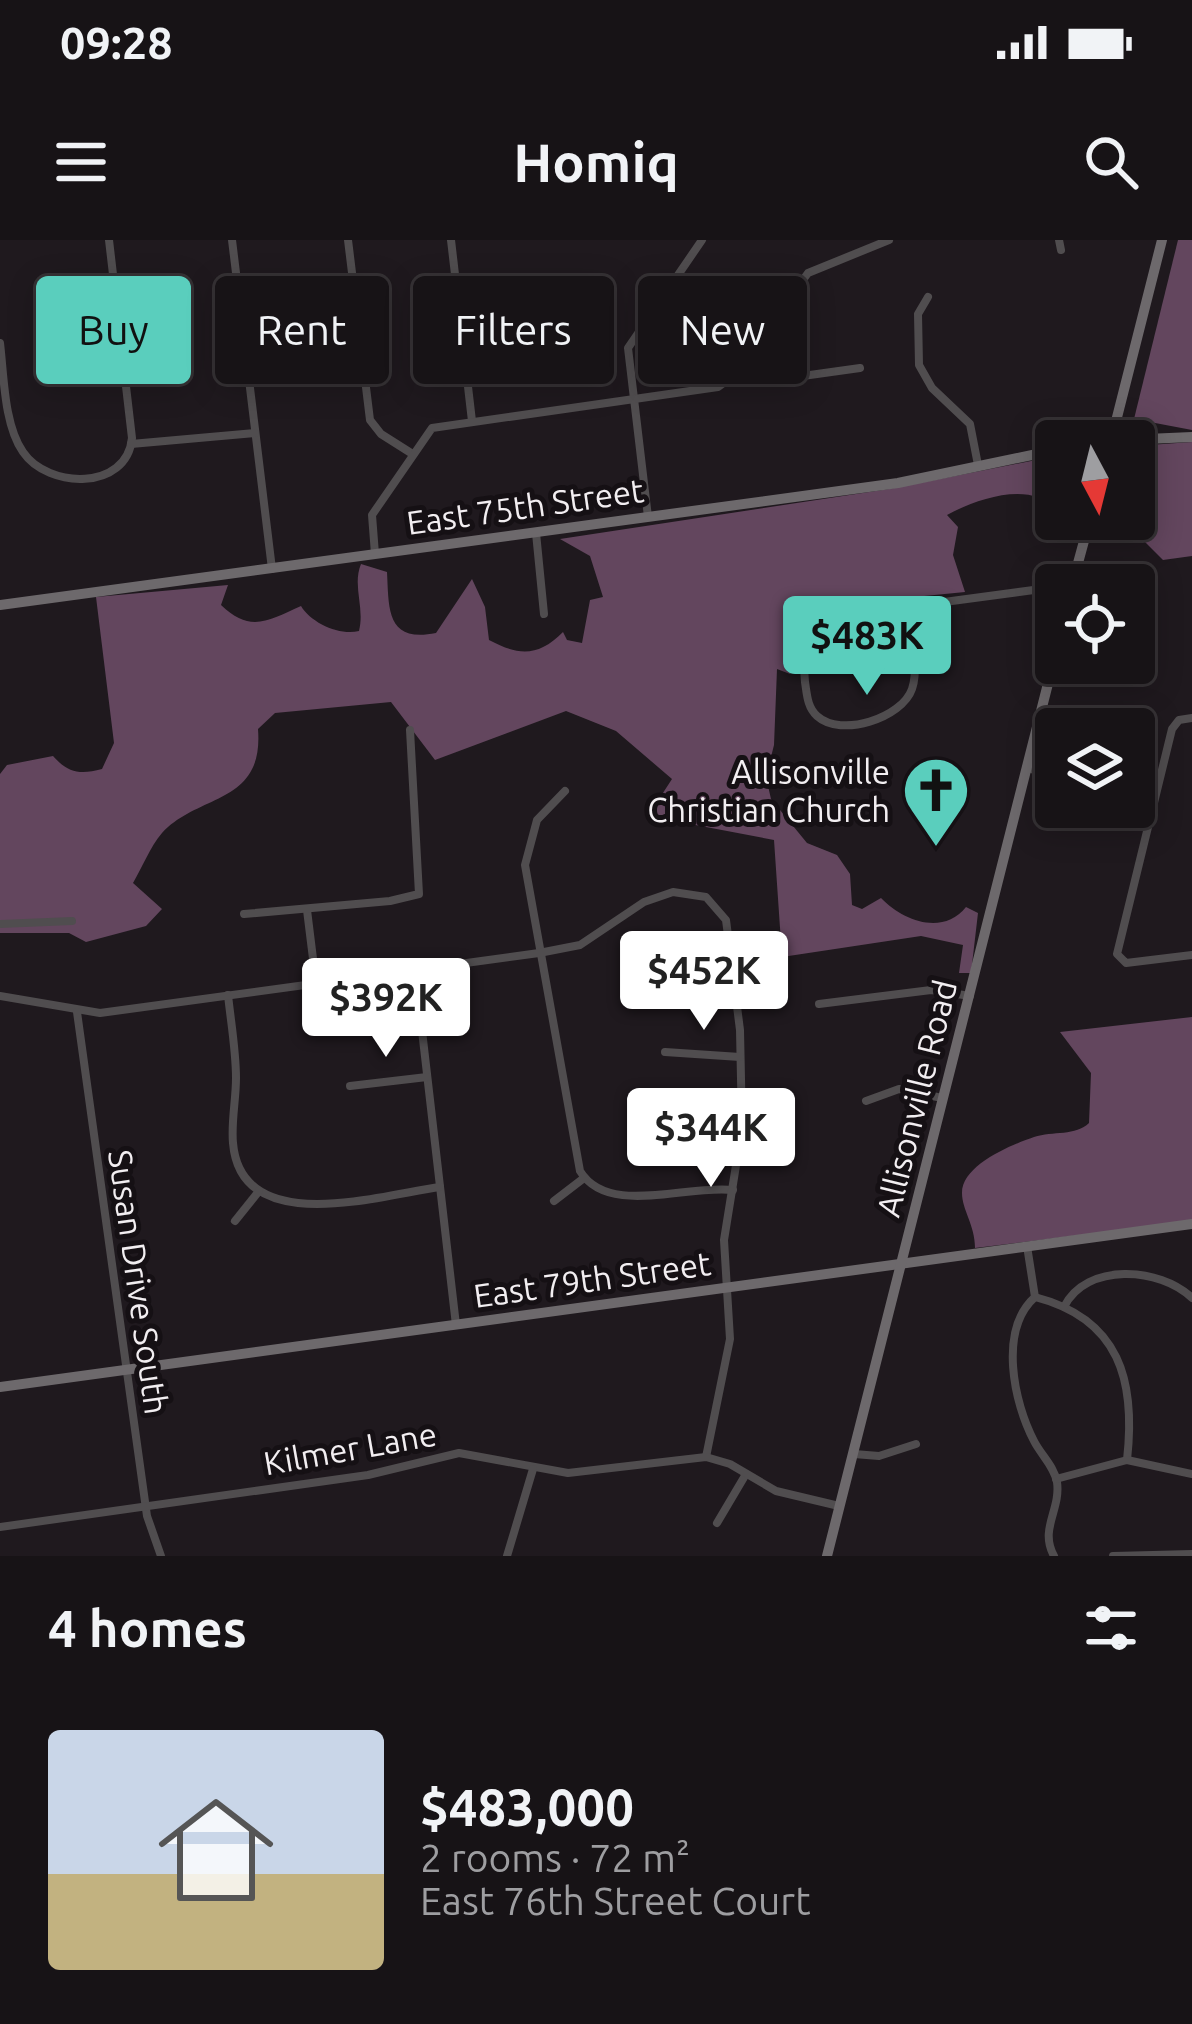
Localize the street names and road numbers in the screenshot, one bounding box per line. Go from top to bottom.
street label: East 75th Street [404,471,646,541]
street label: Allisonville Road [869,976,963,1220]
street label: Susan Drive South [102,1147,176,1417]
street label: East 79th Street [471,1244,713,1314]
street label: Kilmer Lane [261,1415,439,1481]

